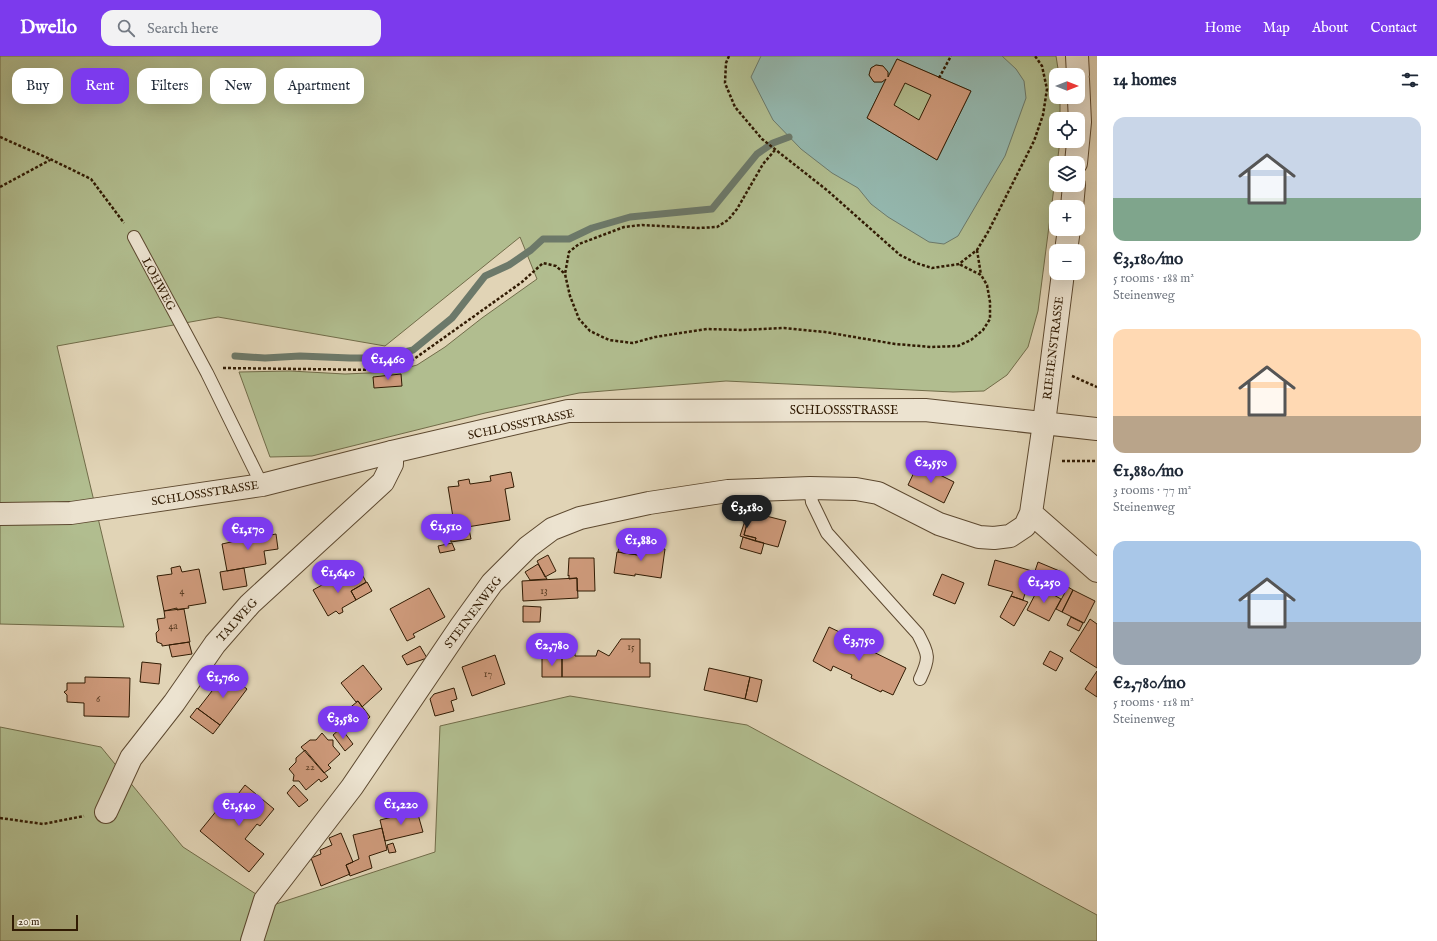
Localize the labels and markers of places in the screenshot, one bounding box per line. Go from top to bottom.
pin: €1,460 [355,347,421,381]
pin: €2,550 [898,450,964,484]
pin: €3,180 [714,495,780,529]
pin: €1,510 [413,514,479,548]
pin: €1,170 [215,517,281,551]
pin: €1,880 [608,528,674,562]
pin: €1,640 [305,560,371,594]
pin: €1,250 [1011,570,1077,604]
pin: €3,750 [826,628,892,662]
pin: €2,780 [519,633,585,667]
pin: €1,760 [190,665,256,699]
pin: €3,580 [310,706,376,740]
pin: €1,220 [368,792,434,826]
pin: €1,540 [206,793,272,827]

